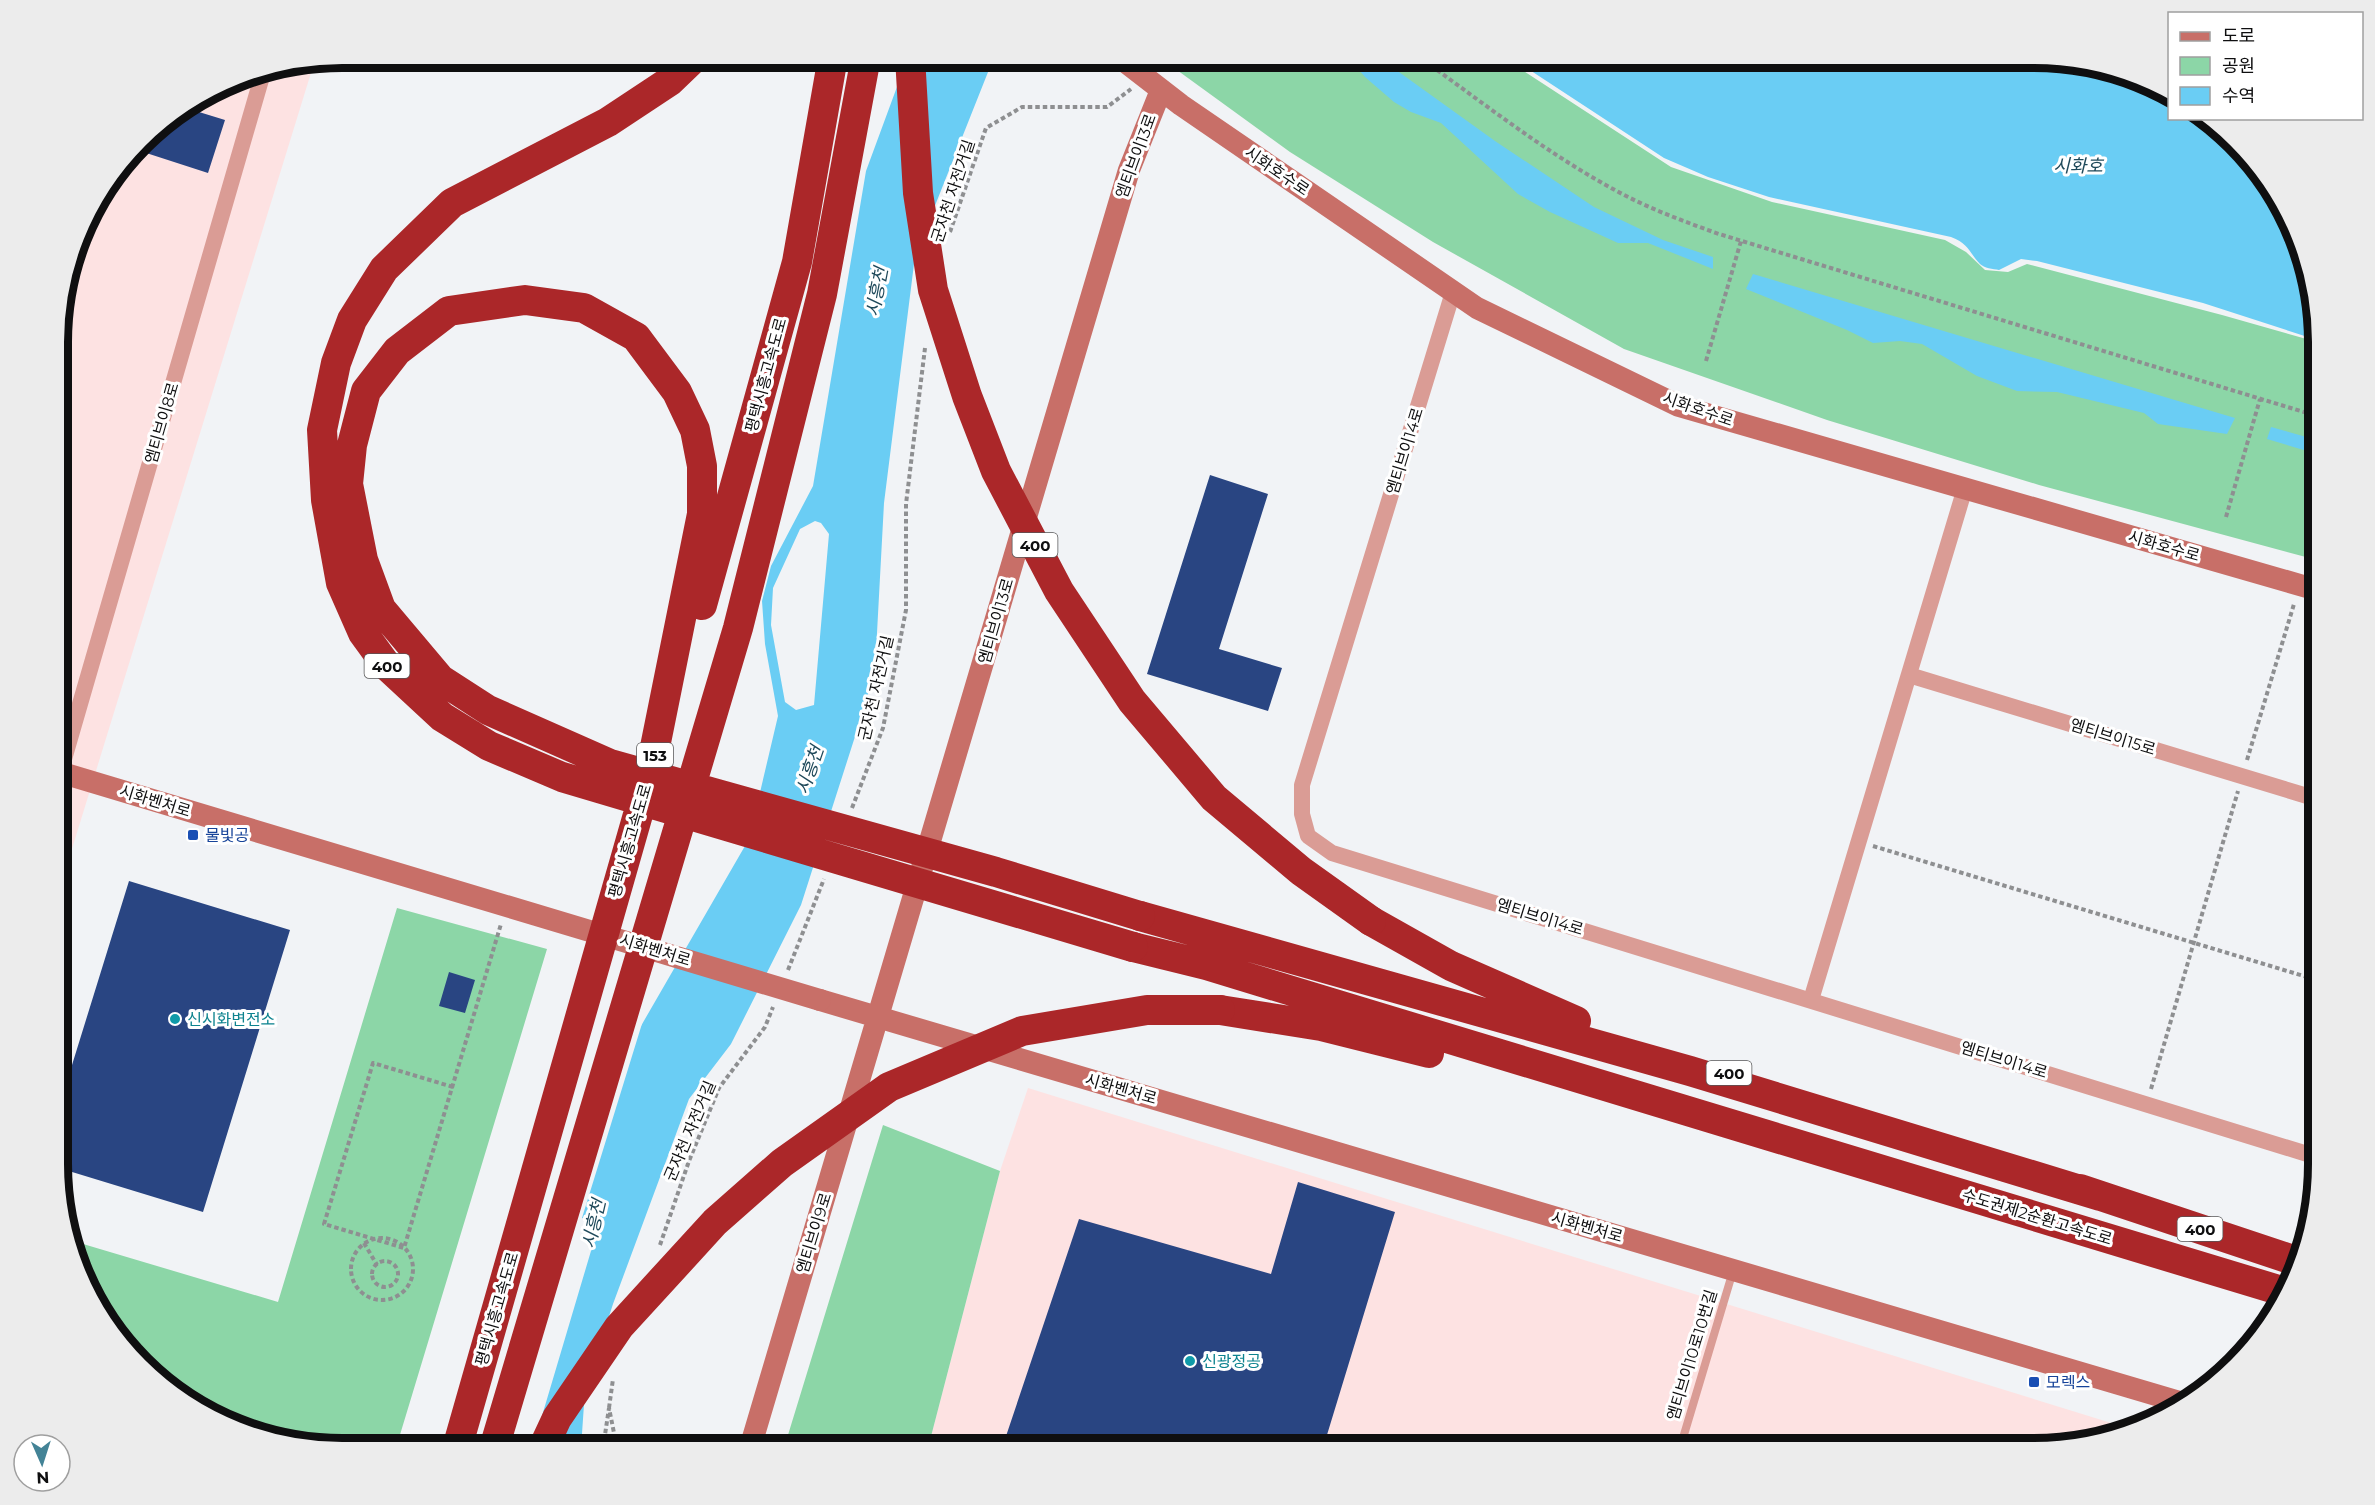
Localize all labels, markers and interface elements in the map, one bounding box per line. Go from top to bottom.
legend [2168,12,2363,120]
text: 도로 [2222,25,2255,47]
text: 공원 [2222,55,2255,77]
text: 수역 [2222,85,2255,107]
street label: 엠티브이13로 [1112,111,1160,201]
street label: 군자천 자전거길 [927,137,979,245]
street label: 시화호수로 [1241,143,1313,200]
water label: 시화호 [2053,155,2104,177]
water label: 시흥천 [861,263,893,318]
street label: 평택시흥고속도로 [742,315,790,434]
street label: 엠티브이8로 [141,380,183,466]
street label: 시화호수로 [1660,388,1736,430]
street label: 엠티브이14로 [1383,405,1427,497]
street label: 시화호수로 [2126,527,2202,565]
road number: 400 [1012,533,1058,557]
street label: 엠티브이13로 [975,576,1017,666]
street label: 군자천 자전거길 [855,634,897,742]
road number: 400 [364,654,410,678]
street label: 엠티브이15로 [2068,715,2158,759]
water label: 시흥천 [792,741,829,797]
road number: 153 [637,743,673,767]
street label: 시화벤처로 [117,781,193,821]
street label: 평택시흥고속도로 [605,782,655,900]
place label: 물빛공 [205,826,249,845]
marker: 물빛공 [186,828,200,842]
street label: 엠티브이14로 [1494,895,1586,939]
street label: 시화벤처로 [617,930,693,970]
place label: 신시화변전소 [187,1010,275,1029]
marker: 신시화변전소 [168,1012,182,1026]
street label: 엠티브이14로 [1958,1038,2050,1082]
road number: 400 [1706,1061,1752,1085]
street label: 시화벤처로 [1083,1070,1159,1108]
street label: 군자천 자전거길 [660,1078,720,1184]
street label: 수도권제2순환고속도로 [1959,1185,2115,1249]
street label: 엠티브이9로 [793,1190,835,1276]
water label: 시흥천 [578,1195,611,1251]
street label: 시화벤처로 [1549,1208,1625,1246]
road number: 400 [2178,1217,2222,1241]
street label: 평택시흥고속도로 [472,1250,522,1368]
street label: 엠티브이10로10번길 [1663,1287,1721,1423]
place label: 신광정공 [1202,1352,1261,1371]
marker: 신광정공 [1183,1354,1197,1368]
place label: 모렉스 [2046,1373,2090,1392]
marker: 모렉스 [2027,1375,2041,1389]
north arrow [12,1433,72,1493]
text: N [36,1468,50,1487]

